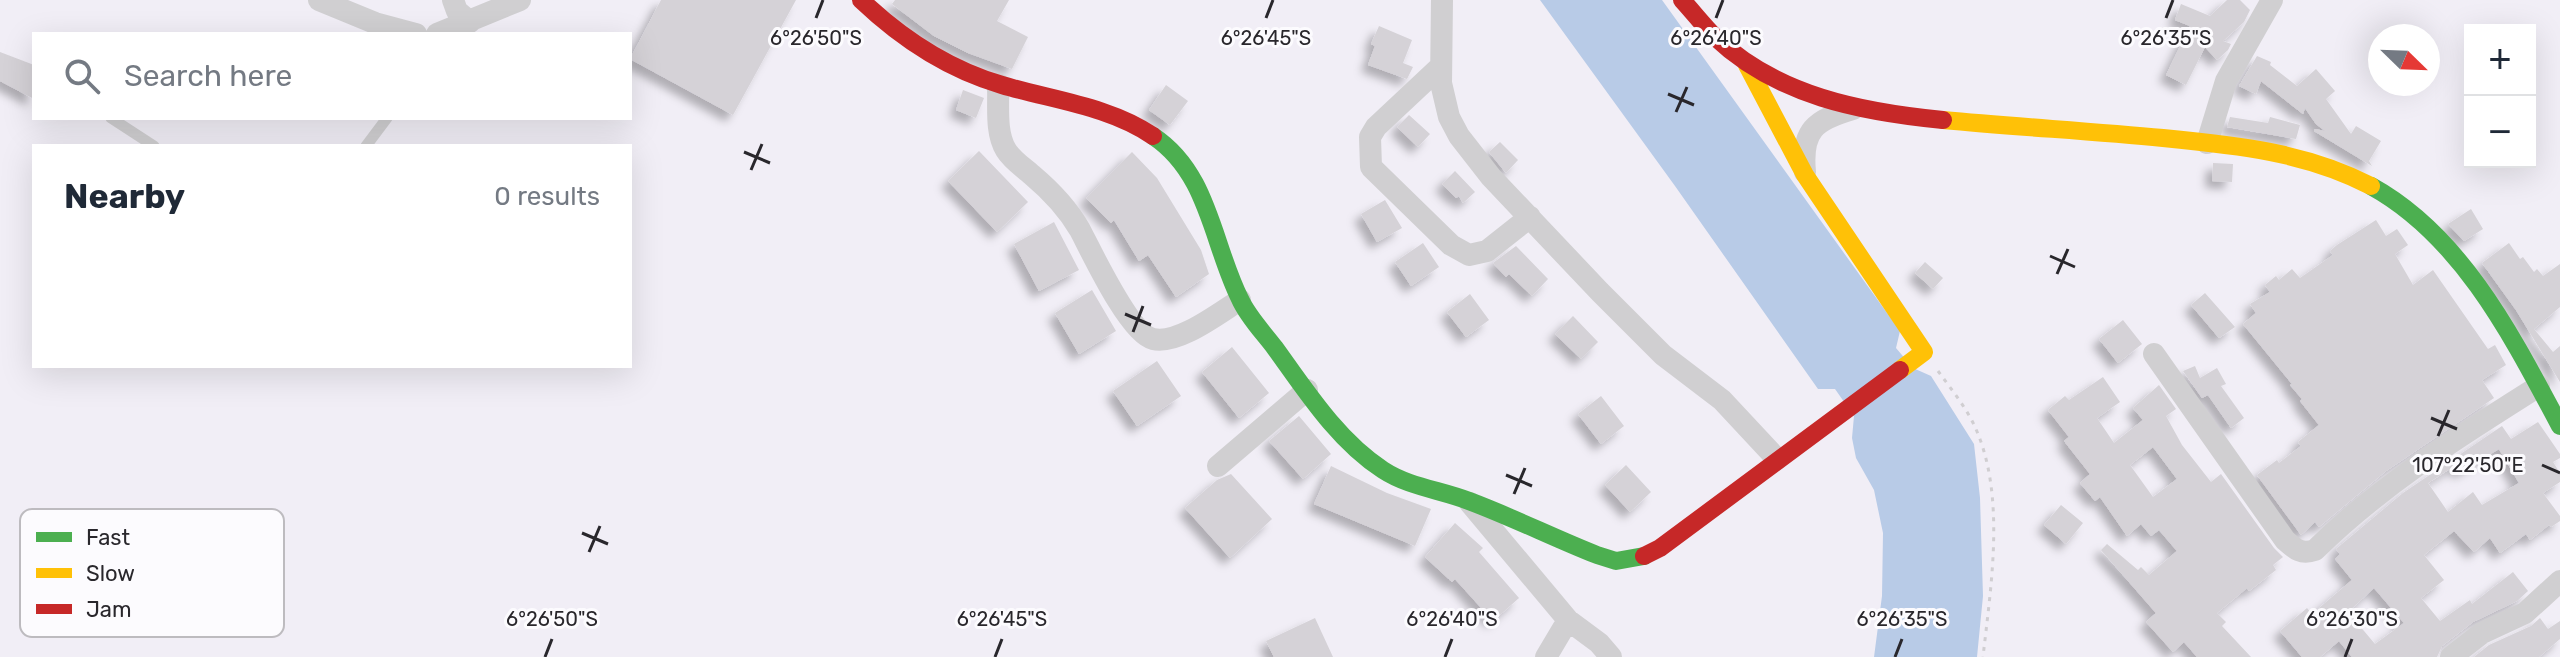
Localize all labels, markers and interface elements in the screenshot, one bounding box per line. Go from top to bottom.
north arrow [2368,24,2440,96]
map controls [2464,24,2536,168]
button: + [2464,24,2536,96]
text: 6°26'50"S [770,26,862,50]
text: 6°26'45"S [1221,26,1311,50]
text: 6°26'40"S [1670,26,1762,50]
text: 6°26'35"S [2120,26,2212,50]
search box [32,32,632,120]
icon: search [60,54,104,98]
text: Search here [124,58,292,94]
button: − [2464,96,2536,168]
text: Nearby [64,176,185,217]
text: 0 results [494,181,600,212]
text: 107°22'50"E [2412,453,2524,477]
legend [20,509,284,637]
text: Fast [86,524,131,551]
text: Slow [86,560,135,587]
text: Jam [86,596,132,623]
text: 6°26'50"S [506,607,598,631]
text: 6°26'45"S [957,607,1047,631]
text: 6°26'40"S [1406,607,1498,631]
text: 6°26'35"S [1856,607,1948,631]
text: 6°26'30"S [2306,607,2398,631]

